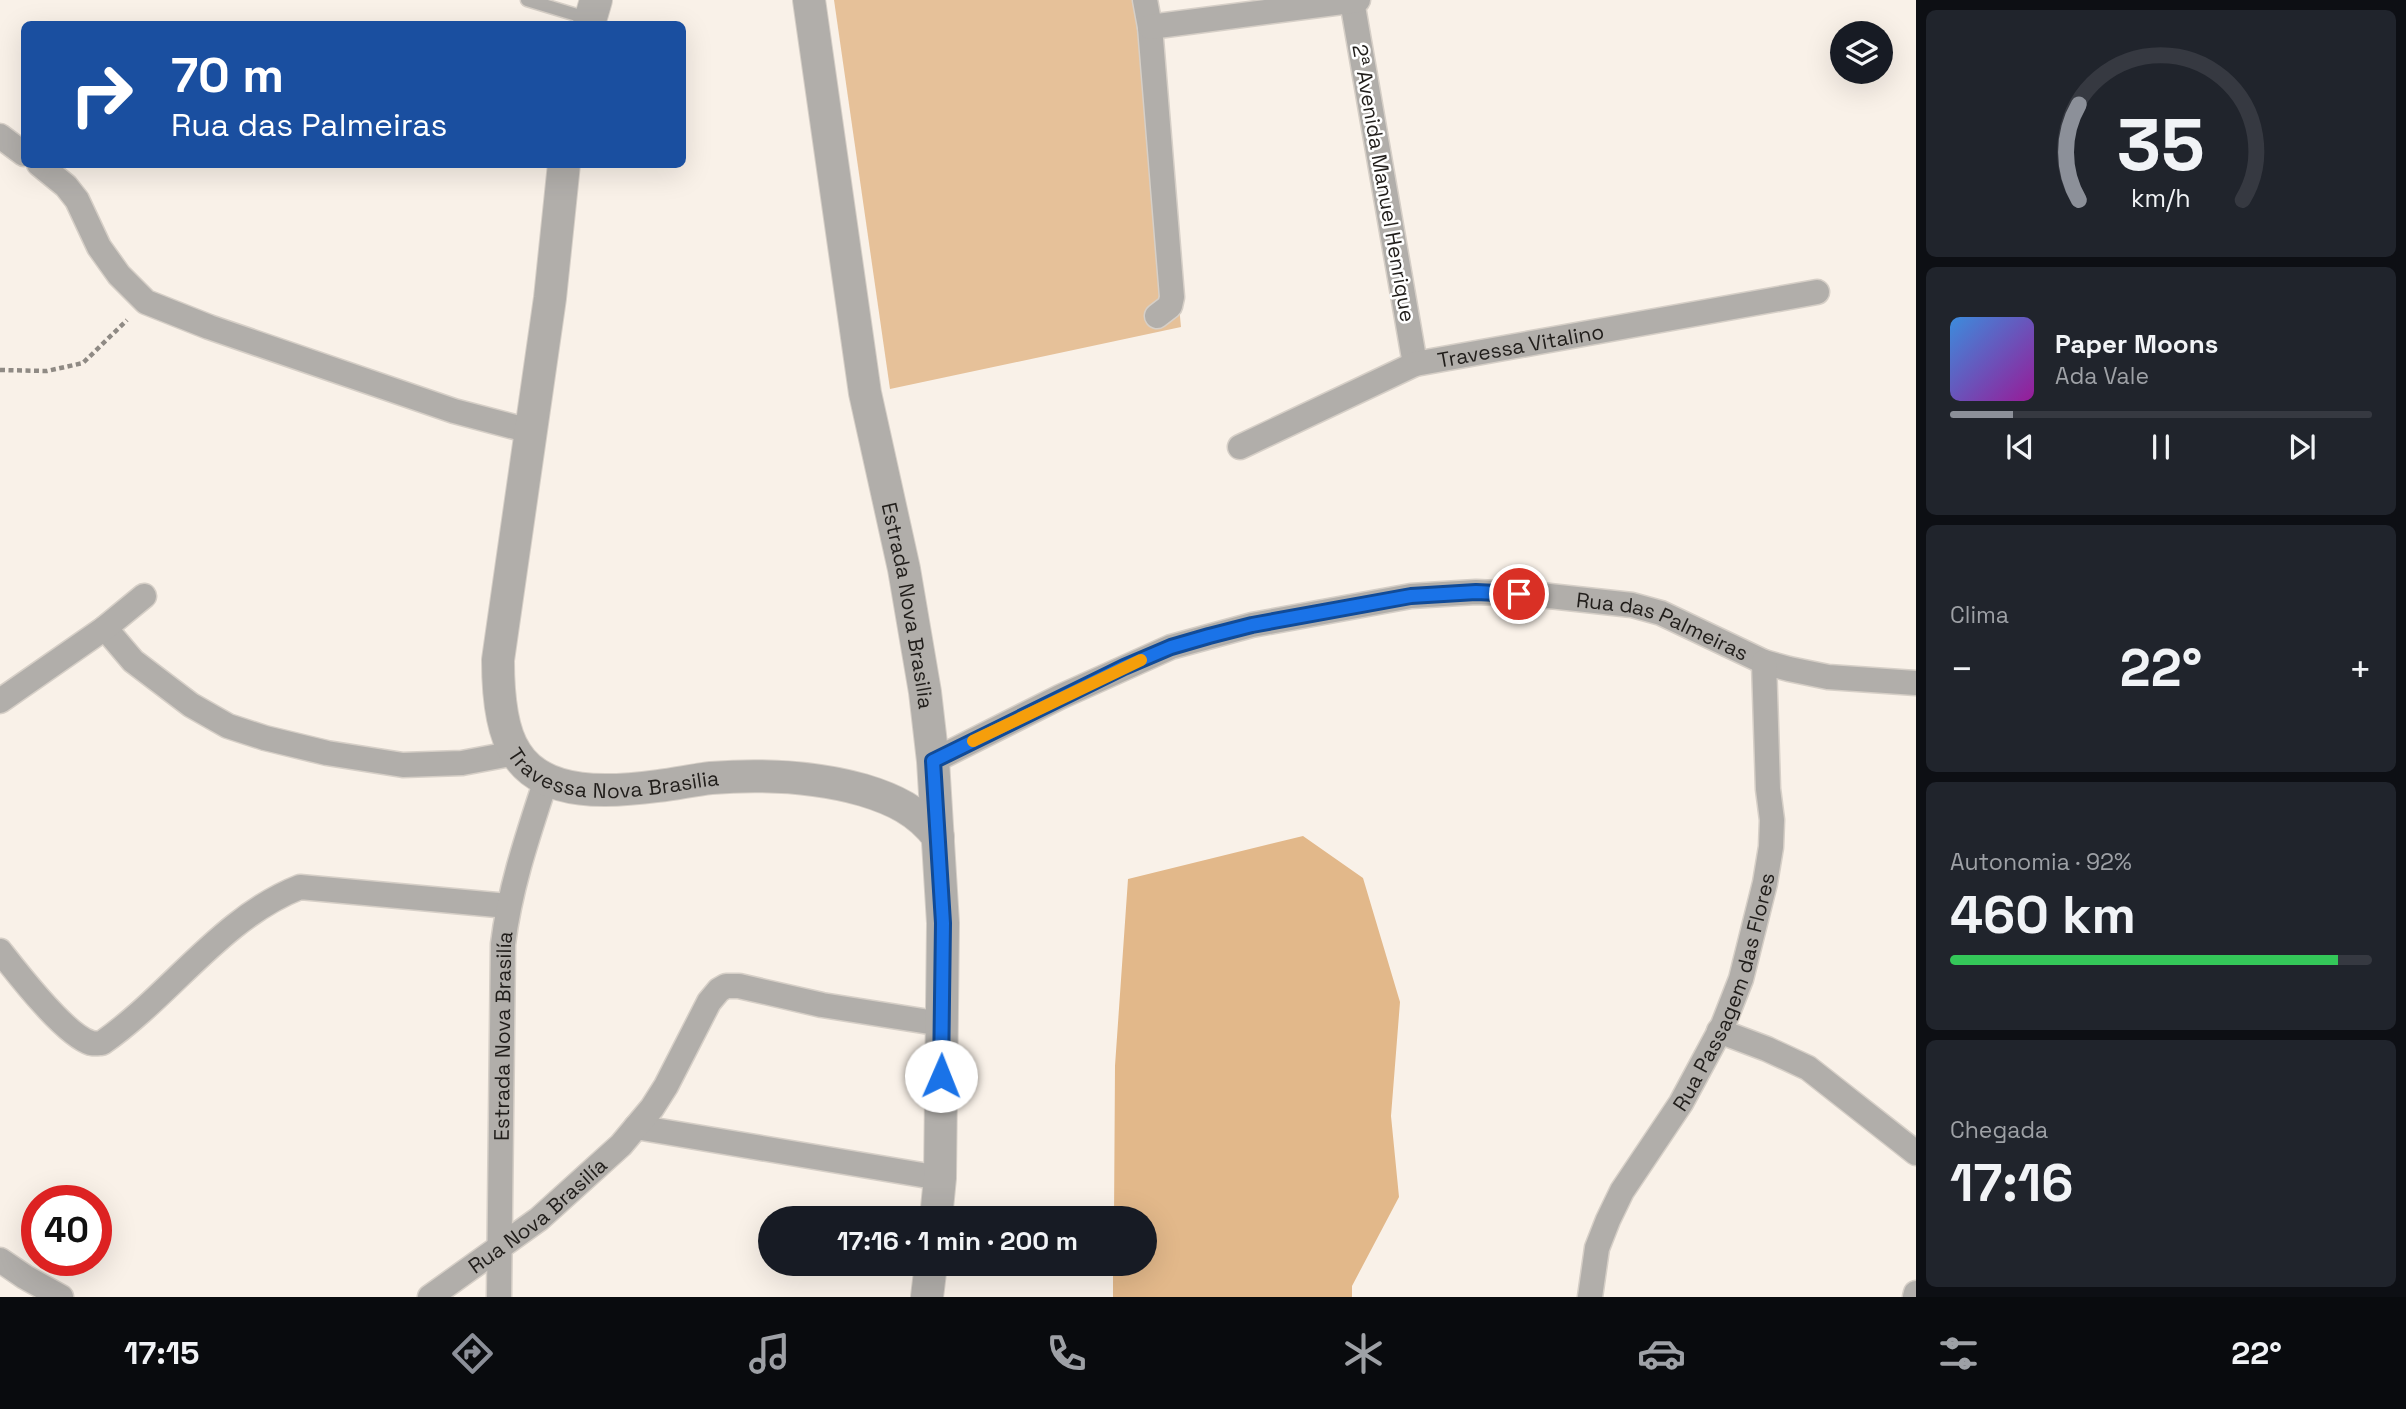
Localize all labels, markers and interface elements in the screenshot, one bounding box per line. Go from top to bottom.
map controls [1830,21,1893,84]
button: layers [1830,21,1893,84]
street label: 2ª Avenida Manuel Henrique [1346,42,1422,324]
text: 70 m [171,44,284,106]
icon: right [56,49,147,140]
text: 35 [2117,98,2205,191]
text: Rua das Palmeiras [171,105,447,145]
text: km/h [2131,182,2191,214]
street label: Travessa Vitalino [1435,317,1606,373]
text: Paper Moons [2055,327,2218,361]
text: Ada Vale [2055,361,2149,391]
icon: previous [2001,428,2039,466]
icon: pause [2142,428,2180,466]
icon: next [2283,428,2321,466]
street label: Estrada Nova Brasilia [876,500,940,710]
pin [1489,564,1549,624]
icon: arrive [1500,575,1538,613]
street label: Rua das Palmeiras [1575,586,1753,666]
text: Clima [1950,600,2009,630]
text: 22° [2120,635,2202,701]
text: − [1950,645,1974,693]
text: + [2348,645,2372,693]
street label: Travessa Nova Brasilia [502,742,720,804]
text: Autonomia · 92% [1950,847,2132,877]
street label: Rua Passagem das Flores [1666,871,1780,1116]
text: 460 km [1950,882,2136,948]
street label: Estrada Nova Brasilía [487,929,518,1141]
position arrow [904,1039,978,1113]
text: Chegada [1950,1115,2048,1145]
text: 17:16 [1950,1150,2073,1216]
street label: Rua Nova Brasilía [463,1151,612,1279]
speed limit sign: 40 [21,1185,112,1276]
text: 17:16 · 1 min · 200 m [837,1224,1078,1258]
icon: directions [448,1329,497,1378]
icon: music [745,1329,794,1378]
icon: phone [1042,1329,1091,1378]
icon: climate [1339,1329,1388,1378]
icon: car [1637,1329,1686,1378]
icon: filters [1934,1329,1983,1378]
text: 17:15 [124,1333,200,1373]
text: 22° [2231,1333,2282,1373]

